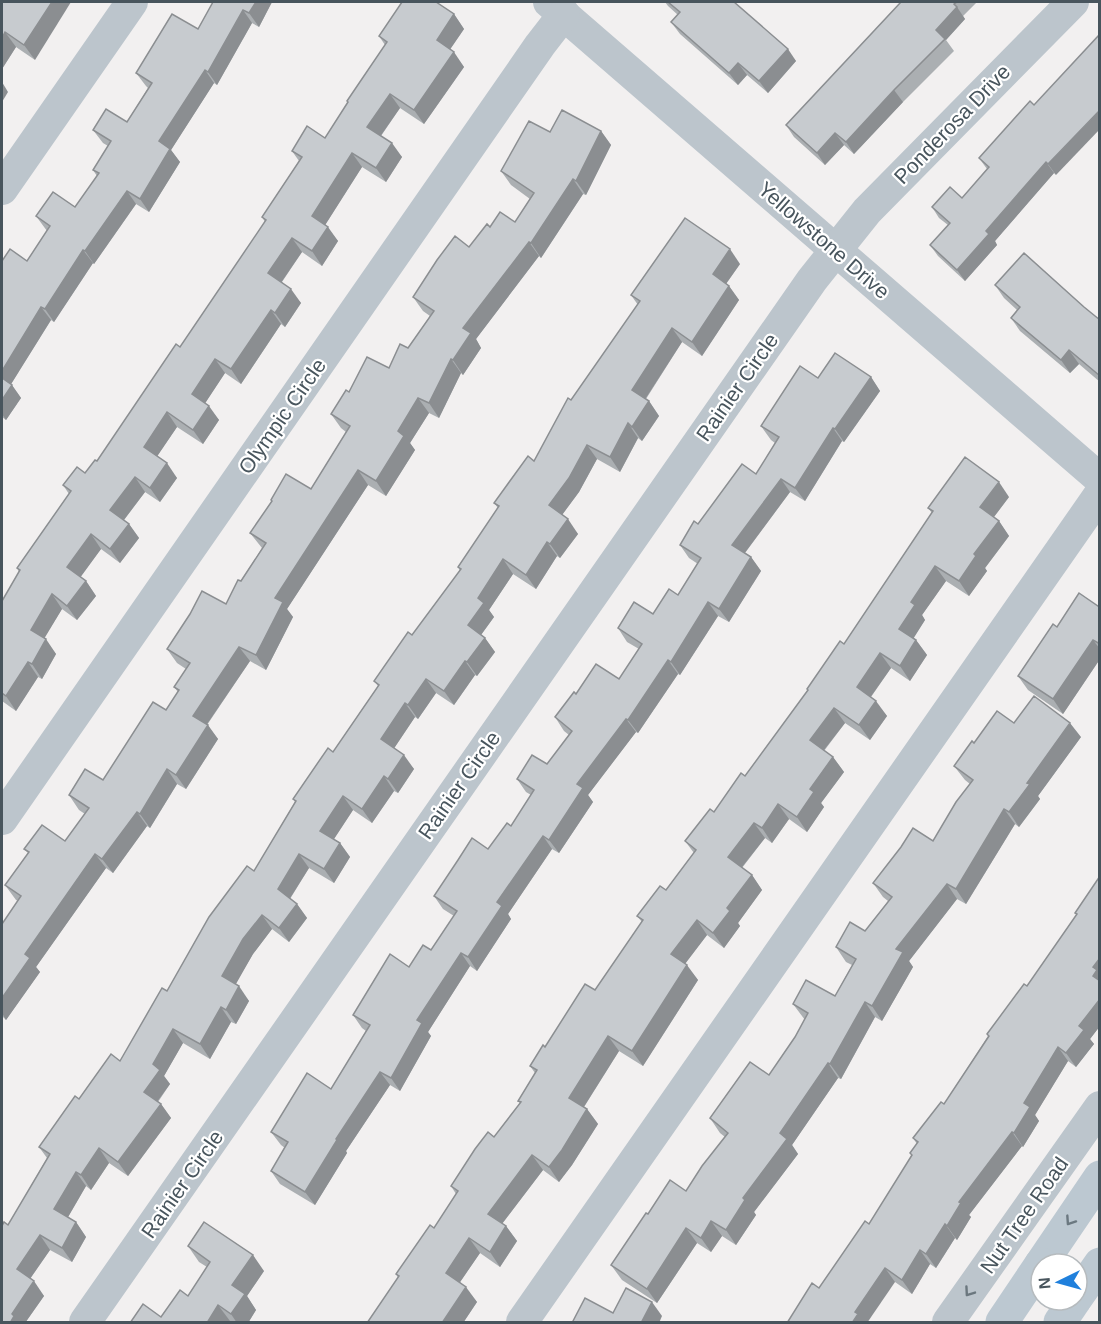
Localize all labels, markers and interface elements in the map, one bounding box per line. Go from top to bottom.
street label: Ponderosa Drive [889,60,1015,188]
street label: Yellowstone Drive [754,177,894,303]
street label: Rainier Circle [691,329,783,445]
street label: Olympic Circle [234,354,330,478]
street label: Rainier Circle [413,727,505,843]
street label: Rainier Circle [136,1126,228,1242]
street label: Nut Tree Road [975,1152,1073,1278]
one-way arrow [1066,1214,1077,1225]
north arrow [1029,1252,1089,1312]
text: N [1036,1277,1054,1290]
one-way arrow [965,1286,976,1297]

